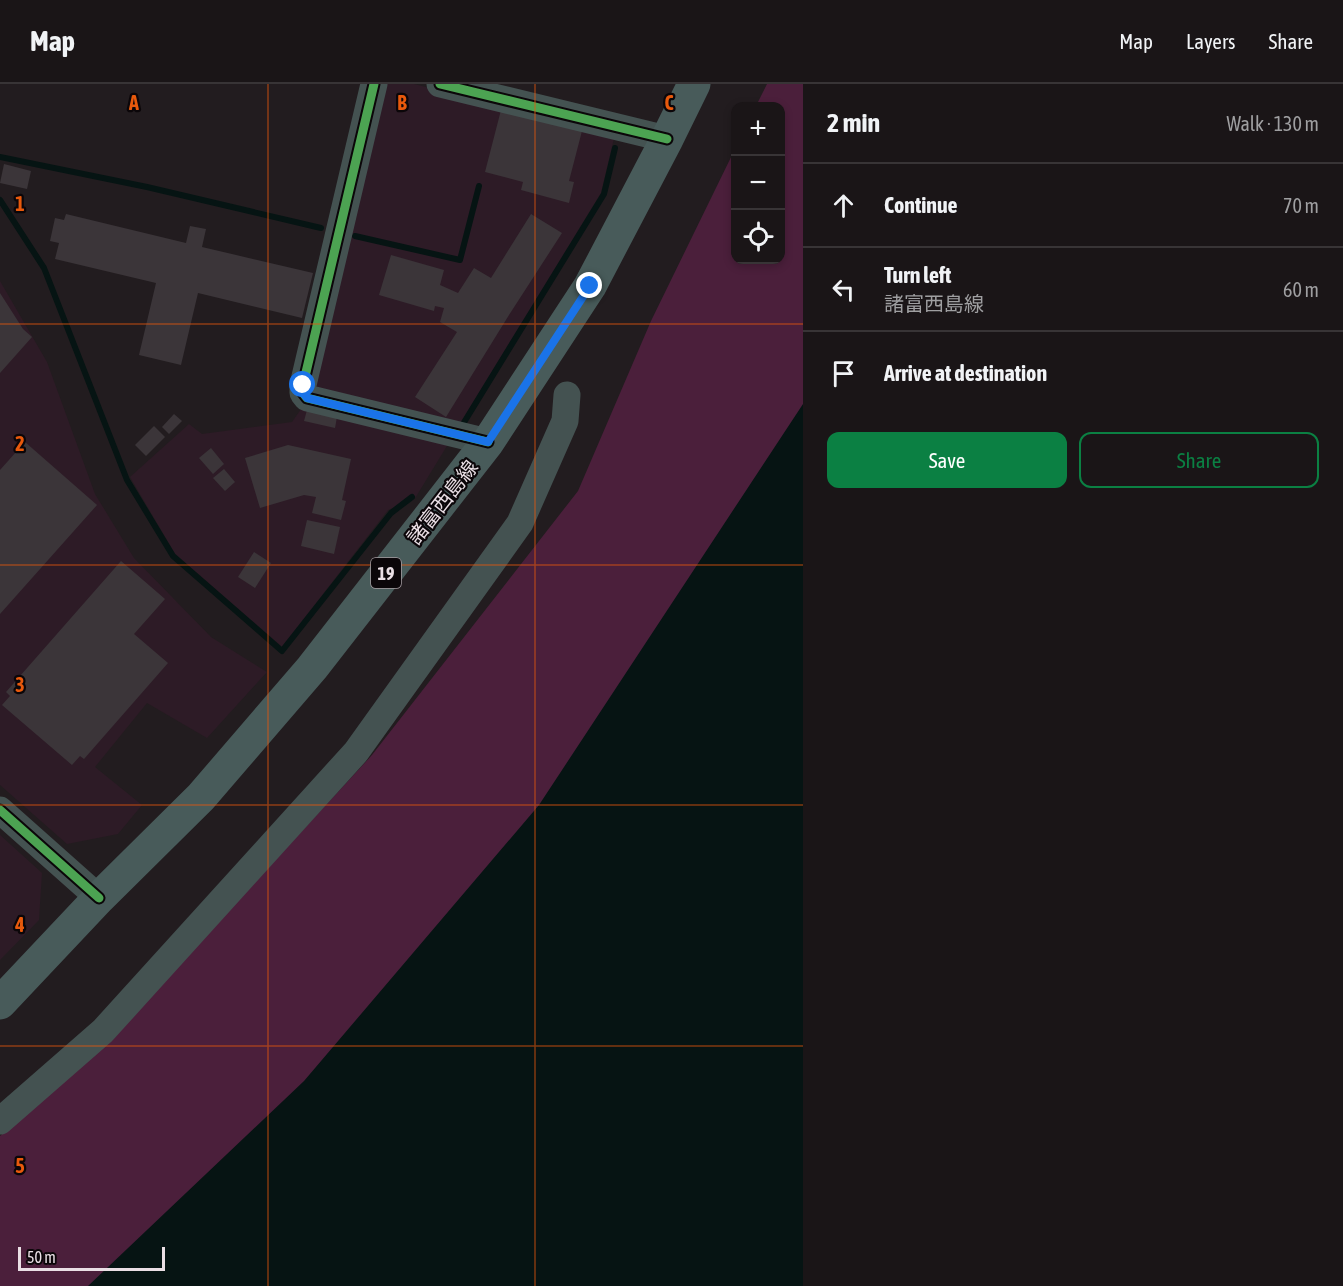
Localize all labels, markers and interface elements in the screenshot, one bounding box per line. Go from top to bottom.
text: Map [30,25,75,57]
text: Map [1119,29,1153,53]
text: Layers [1186,29,1236,53]
text: Share [1269,29,1313,53]
text: A [128,91,139,114]
text: B [397,91,407,114]
text: C [665,91,674,114]
map controls [731,102,785,264]
button: + [731,102,785,156]
text: 2 min [827,108,880,138]
text: Walk · 130 m [1227,112,1319,135]
button: − [731,156,785,210]
icon: ahead [827,189,860,222]
text: 1 [15,192,25,215]
text: Continue [884,192,958,218]
text: 70 m [1283,194,1319,217]
button: locate [731,210,785,264]
text: Turn left [884,262,951,288]
route end [576,272,602,298]
icon: left [827,273,860,306]
text: 60 m [1283,278,1319,301]
text: 諸富西島線 [884,292,984,315]
icon: arrive [827,357,860,390]
text: Arrive at destination [884,360,1047,386]
route start [289,371,315,397]
text: 2 [15,432,25,455]
button: Save [827,432,1067,488]
button: Share [1079,432,1319,488]
street label: 諸富西島線 [402,456,482,548]
road number: 19 [371,558,401,588]
text: 3 [15,673,25,696]
text: 4 [14,913,25,936]
text: 5 [15,1154,25,1177]
scale bar [18,1244,165,1272]
text: 50 m [27,1248,56,1266]

